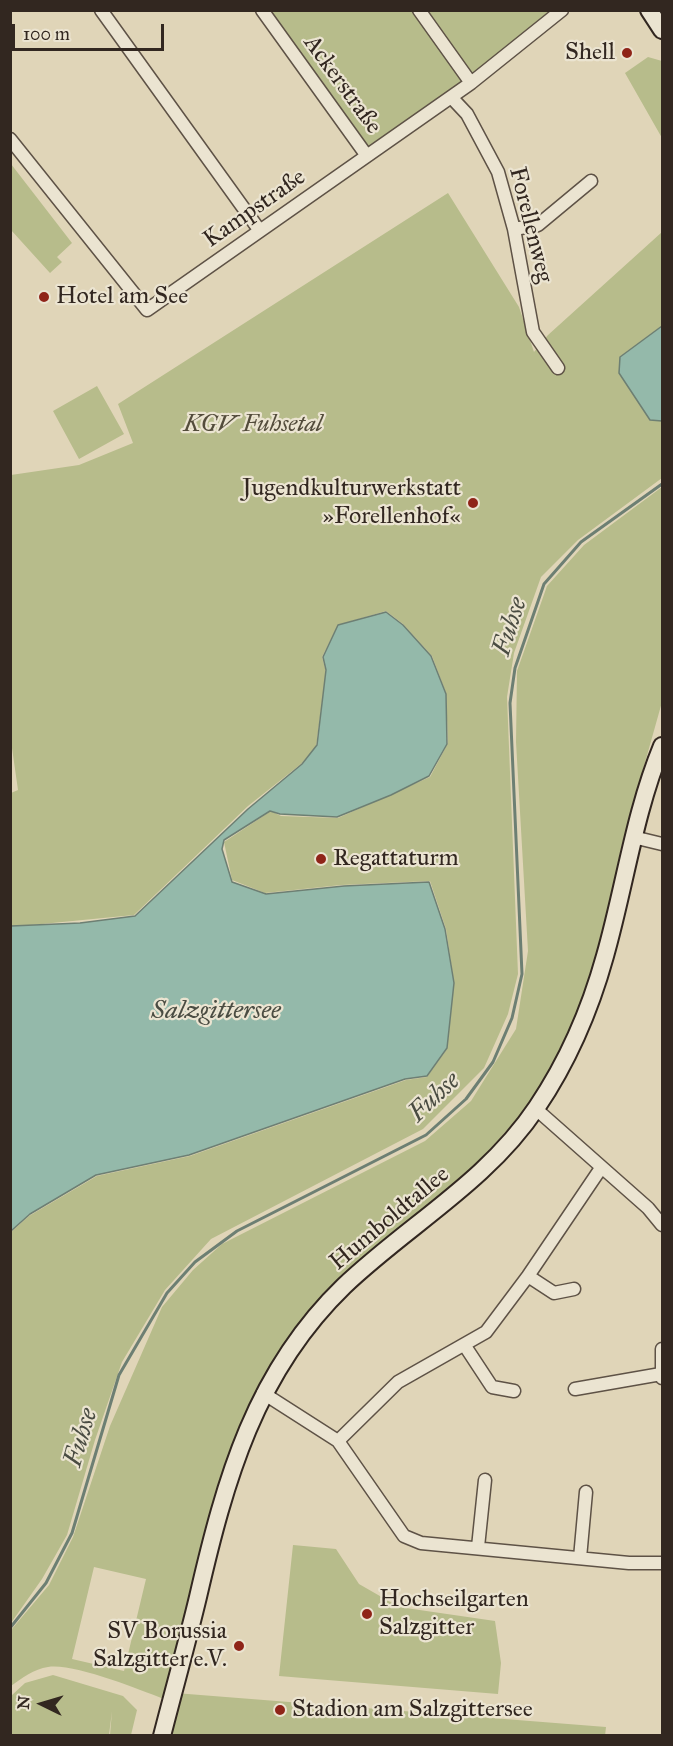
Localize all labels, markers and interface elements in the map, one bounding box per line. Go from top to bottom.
scale bar [15,12,166,50]
text: 100 m [23,23,70,45]
street label: Ackerstraße [297,30,387,140]
place label: Shell [565,39,615,67]
marker: Shell [620,46,634,60]
street label: Kampstraße [198,163,312,255]
street label: Forellenweg [502,164,558,286]
place label: Hotel am See [56,283,188,311]
marker: Hotel am See [37,290,51,304]
park label: KGV Fuhsetal [183,411,323,439]
place label: Jugendkulturwerkstatt »Forellenhof« [242,475,461,531]
marker: Jugendkulturwerkstatt »Forellenhof« [466,496,480,510]
water label: Fuhse [487,594,535,660]
place label: Regattaturm [333,845,459,873]
marker: Regattaturm [314,852,328,866]
water label: Salzgittersee [151,996,281,1028]
water label: Fuhse [403,1066,467,1130]
street label: Humboldtallee [324,1161,456,1277]
water label: Fuhse [58,1405,106,1471]
place label: Hochseilgarten Salzgitter [379,1586,529,1642]
marker: Hochseilgarten Salzgitter [360,1607,374,1621]
place label: SV Borussia Salzgitter e.V. [93,1618,227,1674]
marker: SV Borussia Salzgitter e.V. [232,1639,246,1653]
north arrow [12,1674,72,1734]
text: N [14,1695,34,1710]
place label: Stadion am Salzgittersee [292,1696,533,1724]
marker: Stadion am Salzgittersee [273,1703,287,1717]

